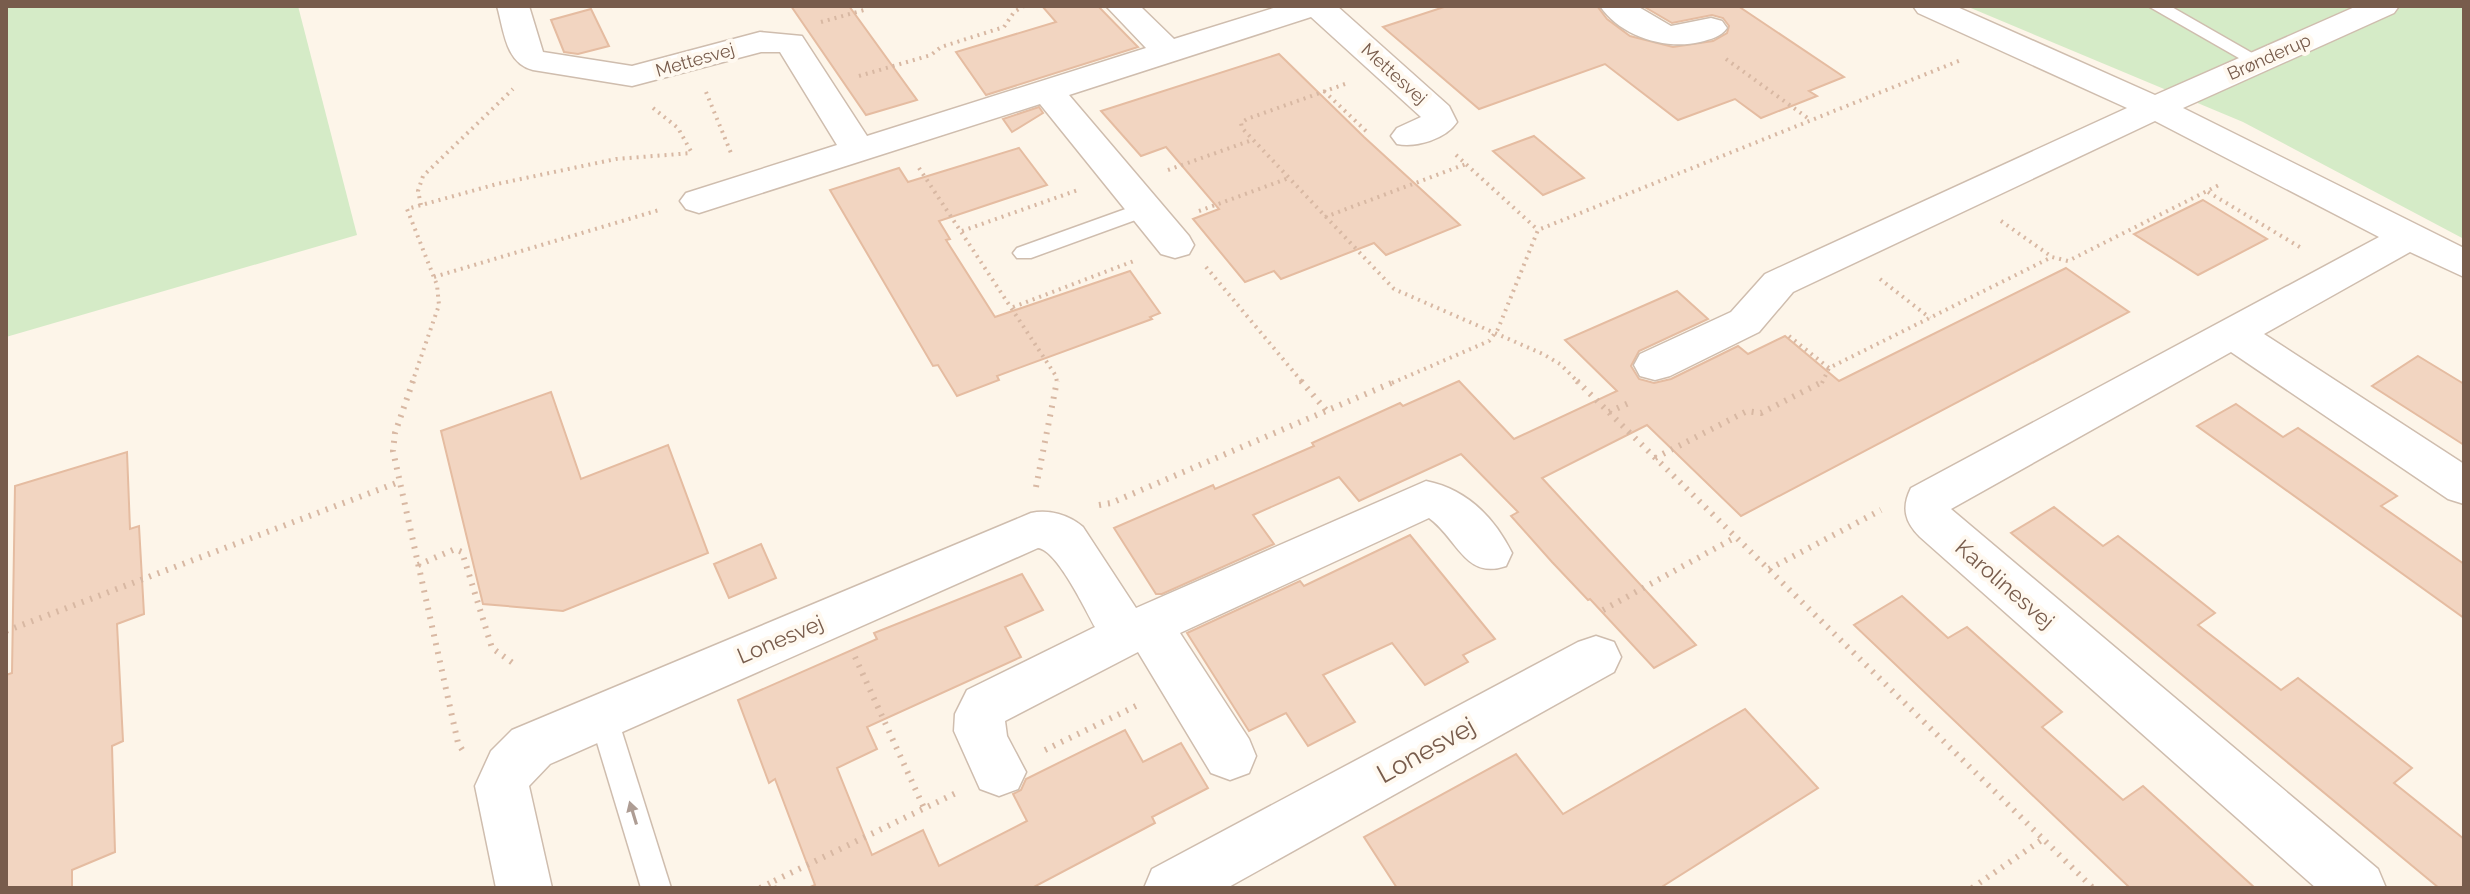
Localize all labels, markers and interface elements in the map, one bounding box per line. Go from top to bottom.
street label: Brønderup [2224,29,2314,84]
street label: Mettesvej [653,38,737,81]
street label: Mettesvej [1357,39,1431,109]
street label: Karolinesvej [1950,534,2060,634]
street label: Lonesvej [733,609,827,669]
street label: Lonesvej [1372,711,1480,789]
one-way arrow [626,801,639,825]

